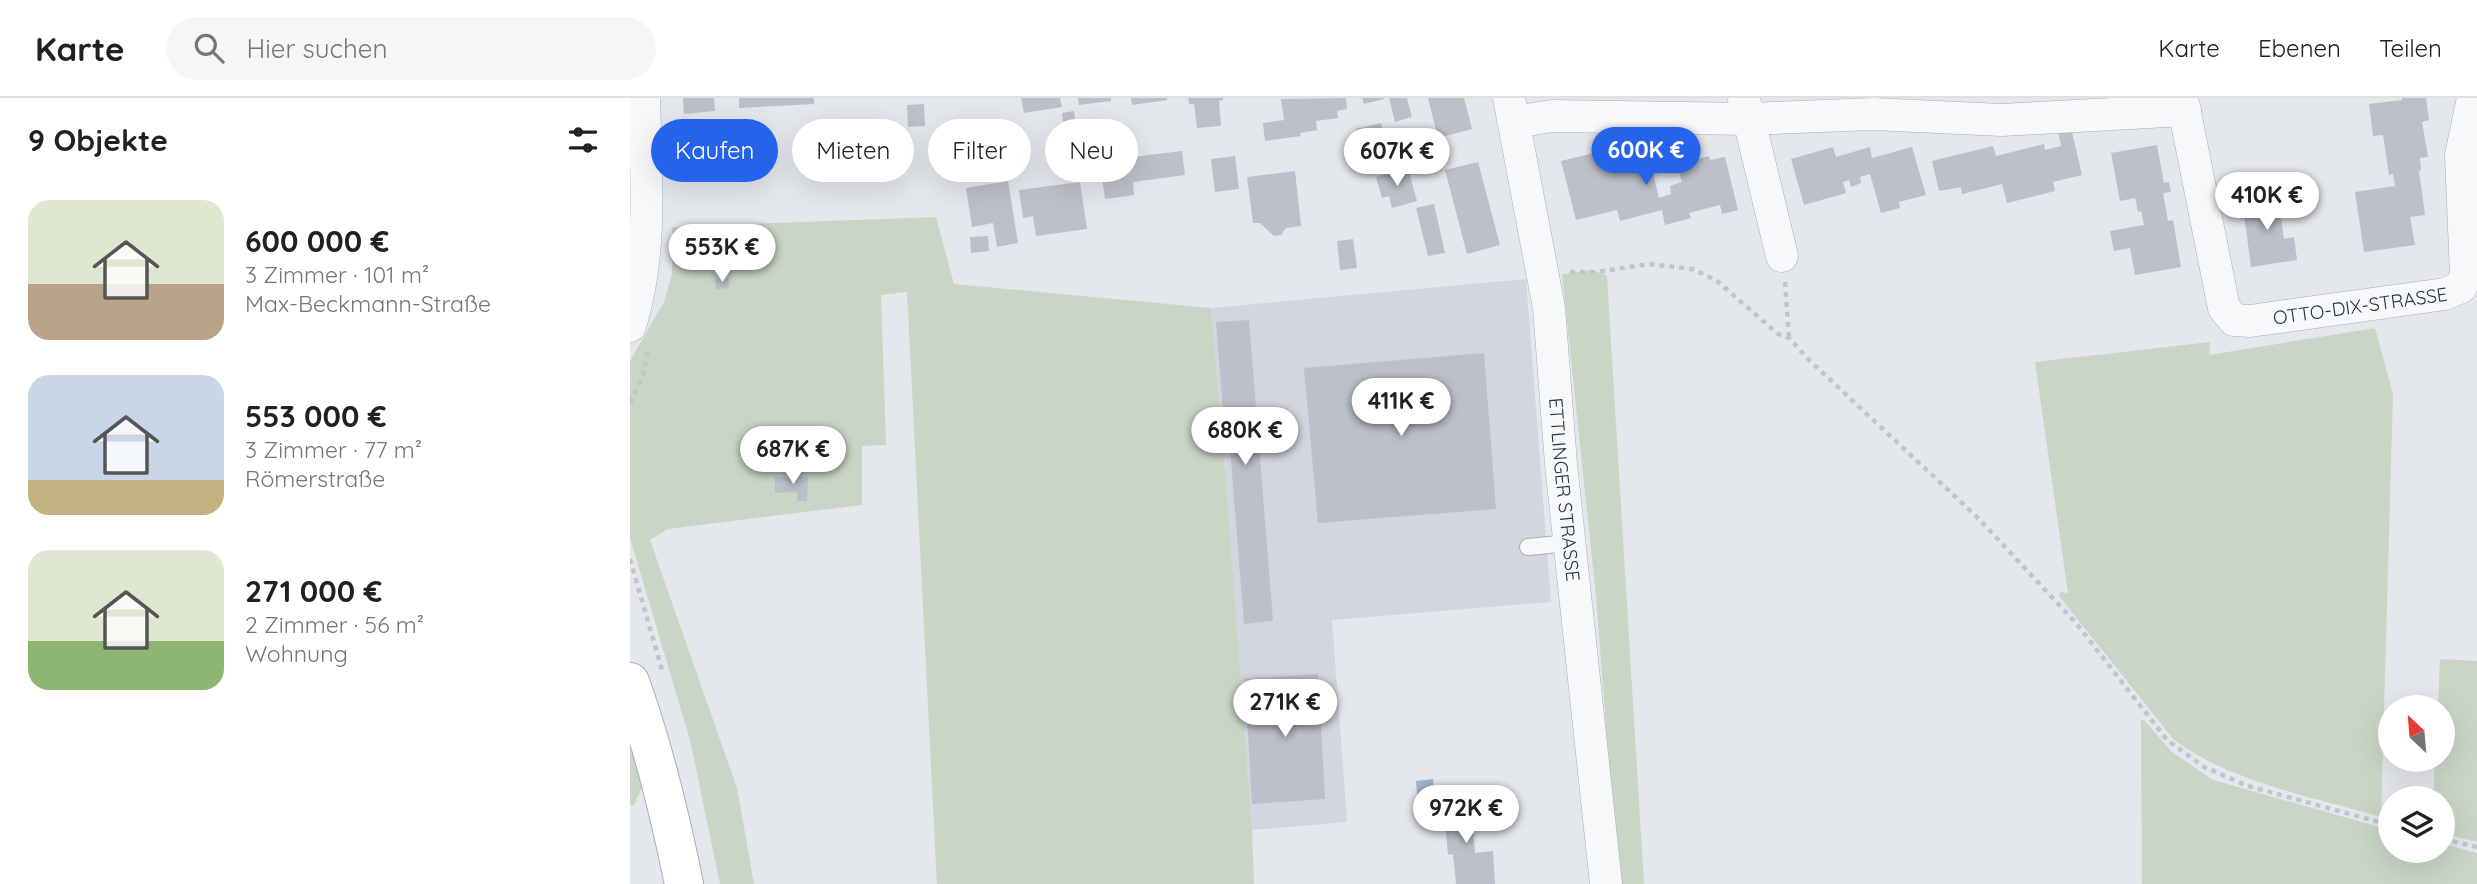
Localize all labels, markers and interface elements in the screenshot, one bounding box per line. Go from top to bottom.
search box [166,17,656,80]
text: Karte [35,28,124,69]
icon: search [190,29,228,67]
text: Hier suchen [246,32,388,65]
text: Karte [2158,33,2220,63]
text: Ebenen [2258,33,2341,63]
text: Teilen [2379,33,2442,63]
chip: Kaufen [651,119,778,182]
chip: Mieten [792,119,914,182]
chip: Filter [928,119,1031,182]
chip: Neu [1045,119,1138,182]
text: 9 Objekte [28,121,168,159]
icon: filters [564,121,602,159]
pin: 600K € [1589,127,1703,187]
pin: 607K € [1340,129,1454,188]
text: 600K € [1608,135,1684,164]
text: 607K € [1360,136,1434,165]
pin: 410K € [2210,172,2324,232]
text: 410K € [2231,180,2303,209]
text: 600 000 € [245,222,389,260]
pin: 553K € [665,225,779,284]
icon: home [84,228,168,312]
text: 553K € [685,232,759,261]
text: 3 Zimmer · 101 m² [245,260,429,289]
street label: OTTO-DIX-STRASSE [2271,282,2449,330]
text: Max-Beckmann-Straße [245,289,491,318]
pin: 411K € [1344,378,1458,438]
text: 411K € [1368,386,1434,415]
text: 553 000 € [245,397,387,435]
street label: ETTLINGER STRASSE [1544,397,1585,583]
icon: home [84,403,168,487]
pin: 680K € [1188,408,1302,467]
text: 680K € [1207,415,1283,444]
pin: 687K € [736,426,850,486]
text: 687K € [756,434,830,463]
text: 3 Zimmer · 77 m² [245,435,422,464]
text: Römerstraße [245,464,385,493]
text: 271 000 € [245,572,382,610]
icon: home [84,578,168,662]
text: 2 Zimmer · 56 m² [245,610,424,639]
text: Wohnung [245,639,348,668]
pin: 271K € [1228,680,1342,739]
text: 271K € [1249,687,1321,716]
north arrow [2378,695,2455,772]
map controls [2378,695,2455,863]
pin: 972K € [1409,786,1523,845]
button: layers [2378,786,2455,863]
text: 972K € [1429,793,1503,822]

